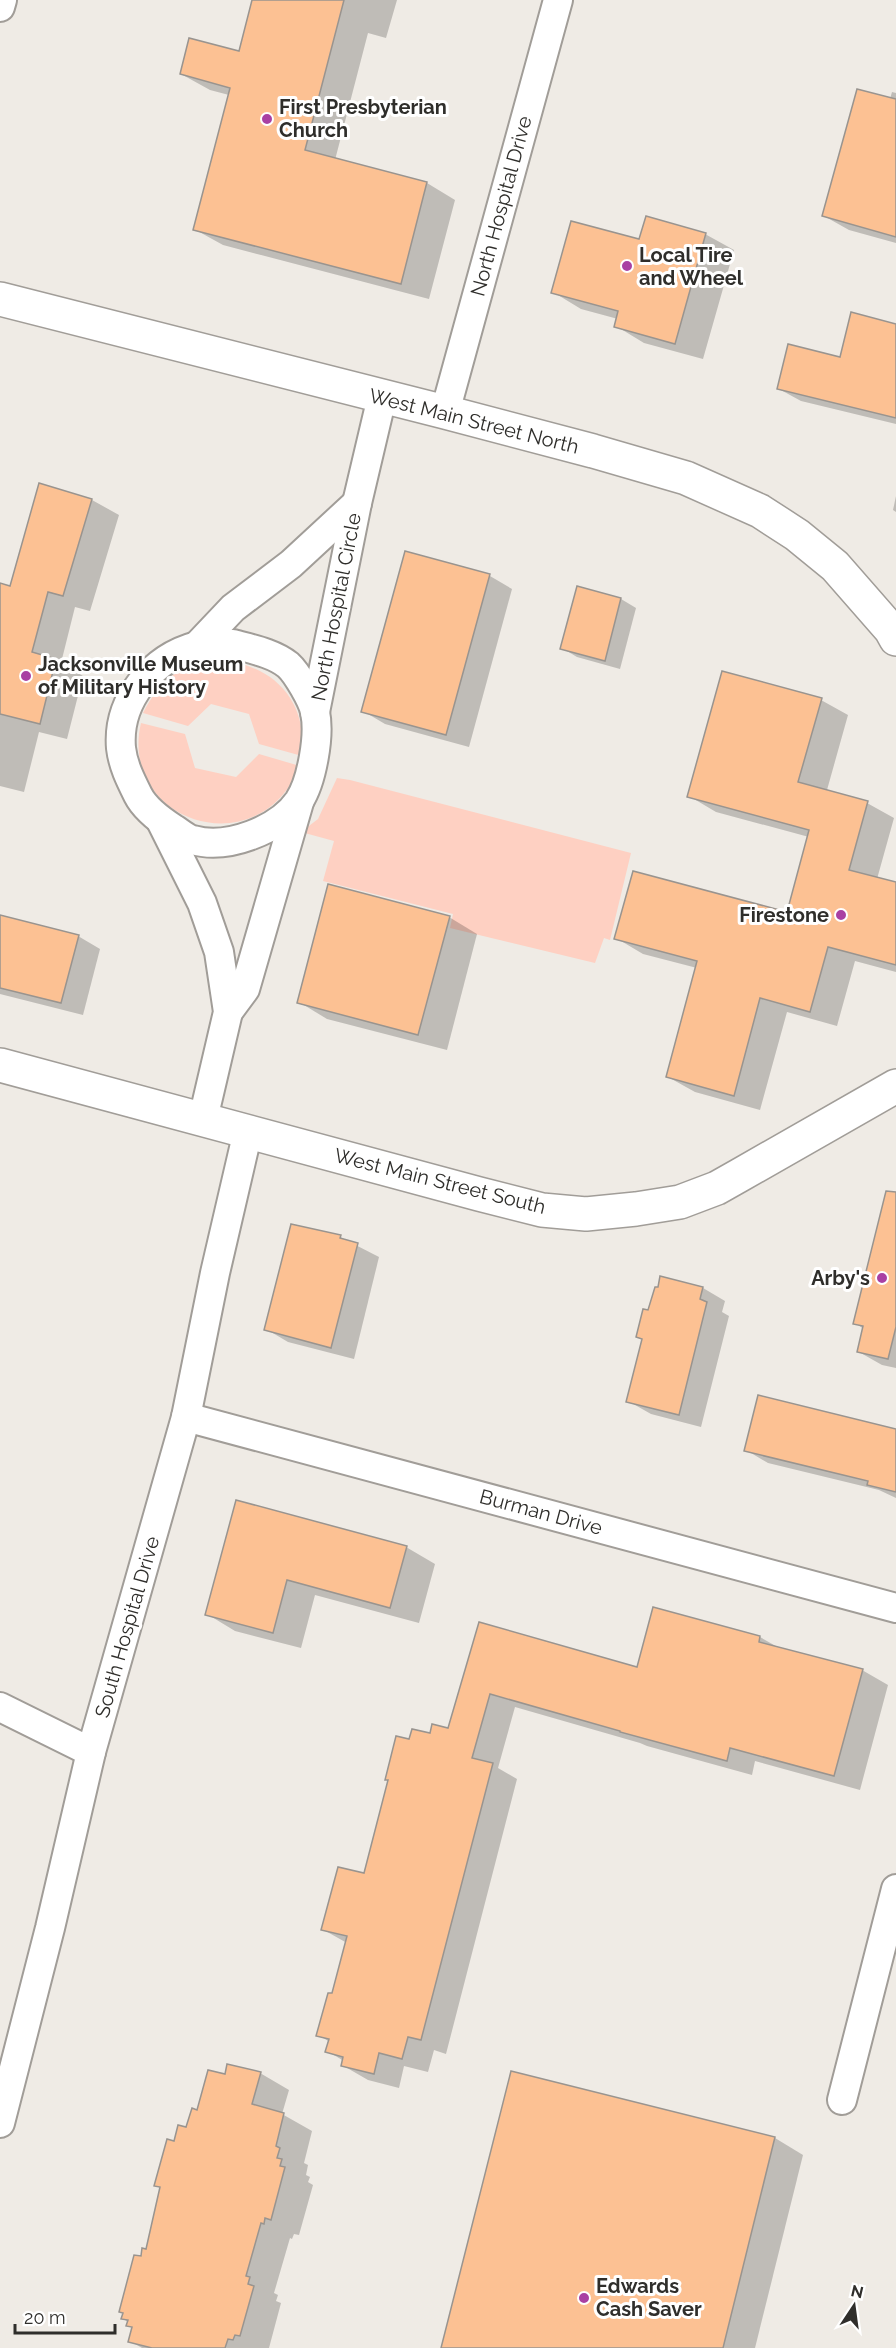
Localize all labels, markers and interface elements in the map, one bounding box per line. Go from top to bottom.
place label: First Presbyterian Church [279,95,447,142]
marker: First Presbyterian Church [260,112,274,126]
street label: North Hospital Drive [465,113,537,299]
place label: Local Tire and Wheel [639,243,744,290]
marker: Local Tire and Wheel [620,259,634,273]
street label: West Main Street North [367,383,581,459]
street label: North Hospital Circle [306,511,366,703]
place label: Jacksonville Museum of Military History [38,652,243,699]
marker: Jacksonville Museum of Military History [19,669,33,683]
place label: Firestone [739,903,829,927]
marker: Firestone [834,908,848,922]
street label: West Main Street South [332,1143,548,1219]
place label: Arby's [811,1266,870,1290]
marker: Arby's [875,1271,889,1285]
street label: Burman Drive [477,1484,605,1540]
street label: South Hospital Drive [90,1533,164,1720]
place label: Edwards Cash Saver [596,2274,702,2321]
north arrow [824,2276,884,2336]
text: N [849,2281,865,2303]
marker: Edwards Cash Saver [577,2291,591,2305]
scale bar [15,2297,116,2335]
text: 20 m [24,2307,66,2328]

